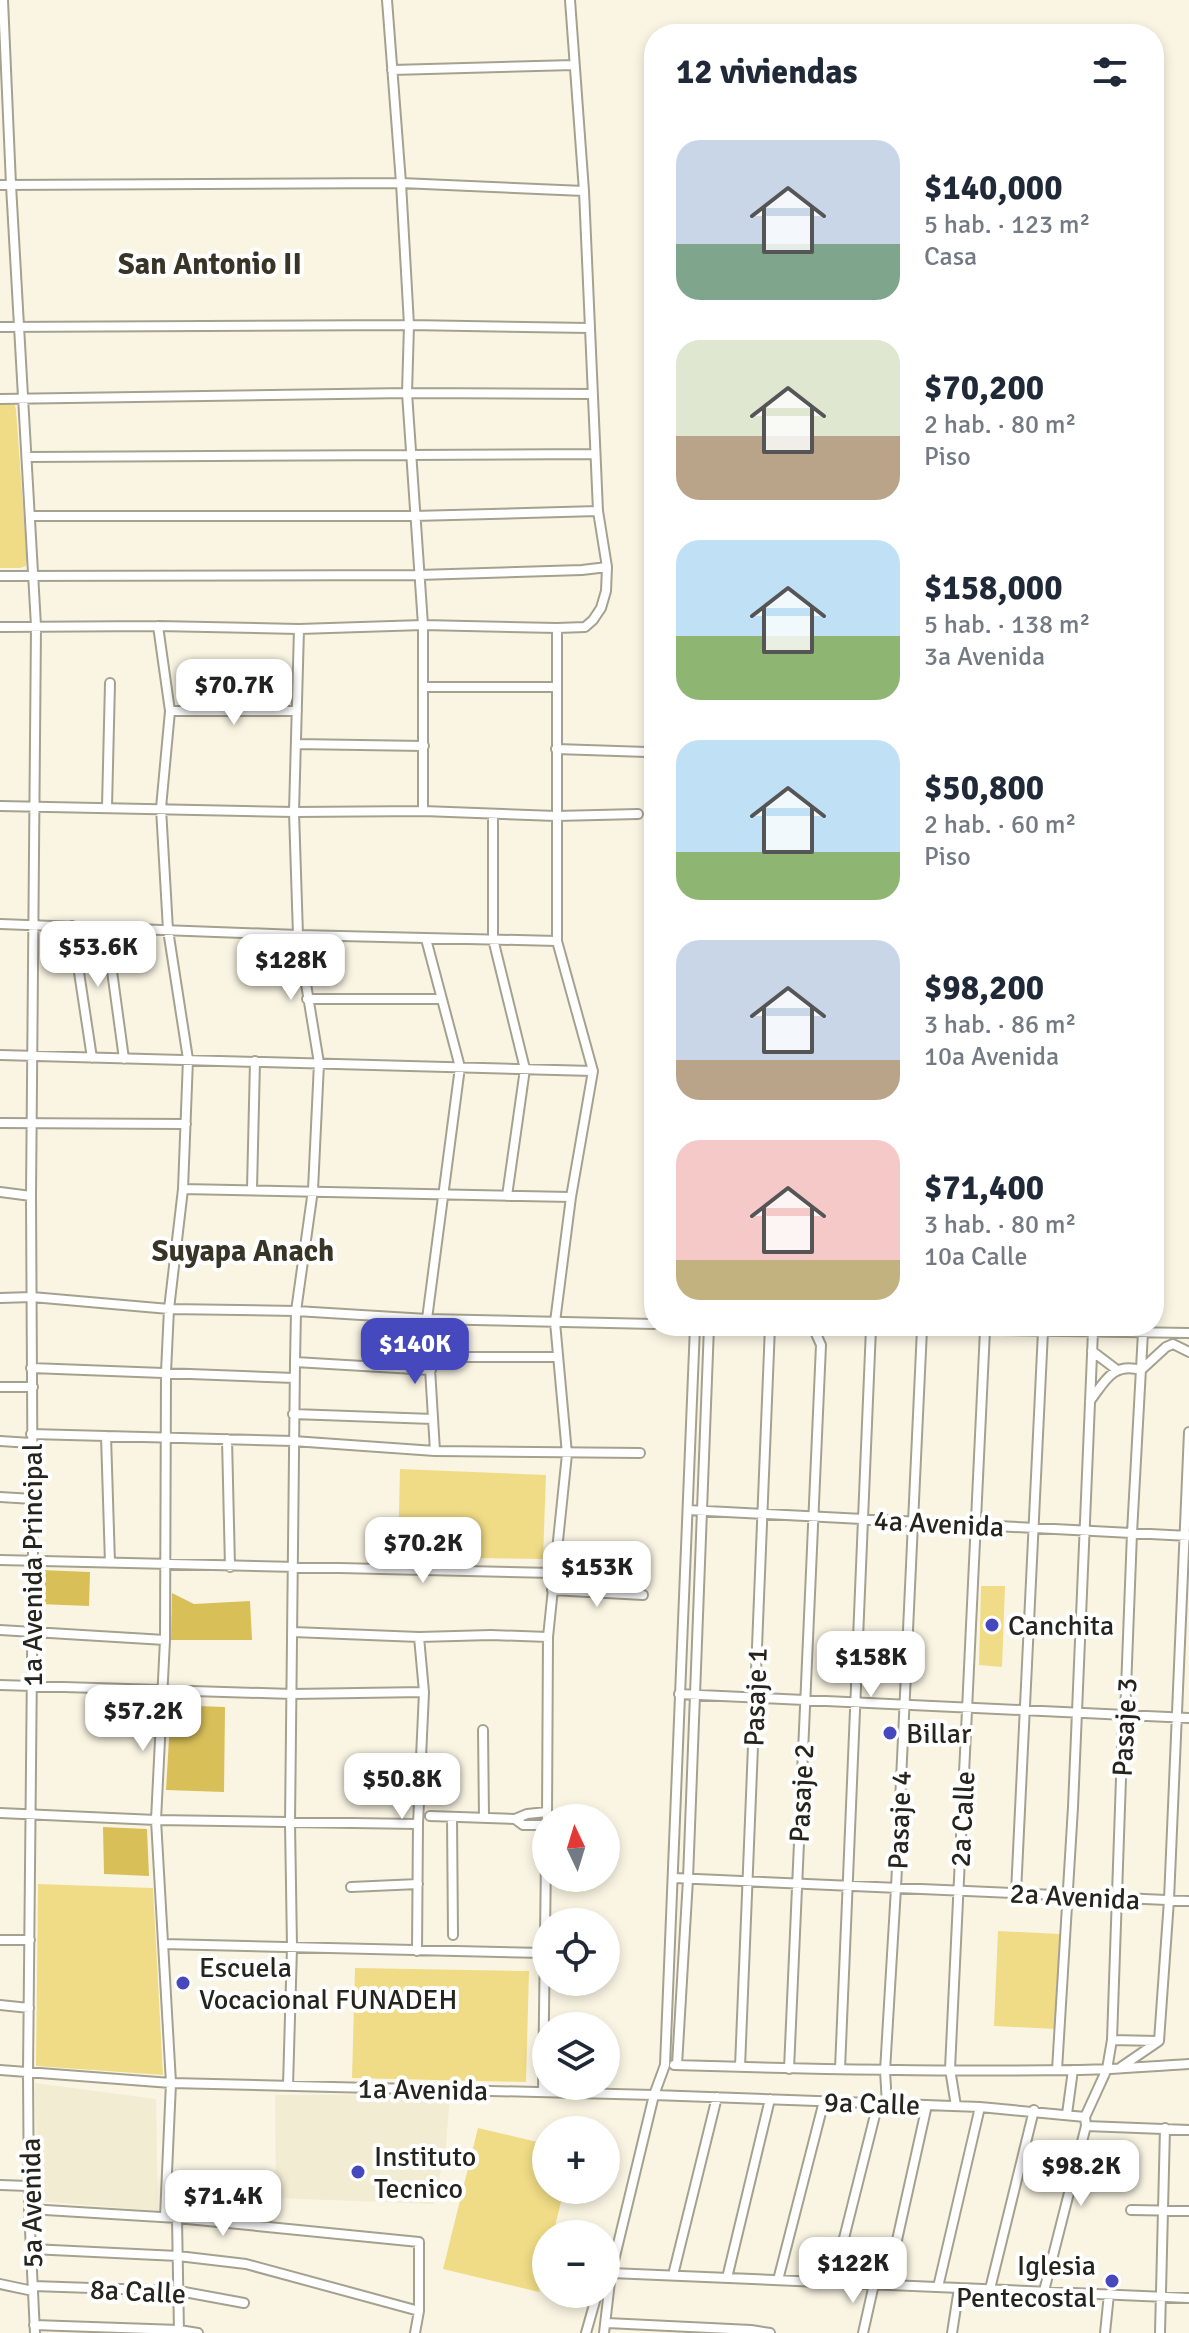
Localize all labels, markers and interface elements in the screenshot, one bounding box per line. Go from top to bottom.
icon: filters [1088,50,1132,94]
text: 12 viviendas [676,51,858,93]
text: $140,000 [924,167,1063,209]
icon: home [740,172,836,268]
text: 5 hab. · 123 m² [924,209,1091,241]
text: Casa [924,241,977,273]
district label: San Antonio II [118,246,302,283]
text: $70,200 [924,367,1044,409]
icon: home [740,372,836,468]
text: 2 hab. · 80 m² [924,409,1076,441]
text: Piso [924,441,971,473]
text: $158,000 [924,567,1063,609]
icon: home [740,572,836,668]
text: 5 hab. · 138 m² [924,609,1091,641]
text: 3a Avenida [924,641,1045,673]
pin: $70.7K [169,659,299,727]
text: $70.7K [194,669,274,701]
text: $50,800 [924,767,1044,809]
icon: home [740,772,836,868]
text: 2 hab. · 60 m² [924,809,1076,841]
text: Piso [924,841,971,873]
pin: $53.6K [33,921,163,989]
text: $53.6K [58,931,138,963]
pin: $128K [235,934,347,1002]
text: $128K [255,944,327,976]
text: $98,200 [924,967,1044,1009]
icon: home [740,972,836,1068]
text: 3 hab. · 86 m² [924,1009,1076,1041]
text: 10a Avenida [924,1041,1059,1073]
text: $71,400 [924,1167,1044,1209]
icon: home [740,1172,836,1268]
text: 3 hab. · 80 m² [924,1209,1076,1241]
district label: Suyapa Anach [152,1233,334,1270]
text: 10a Calle [924,1241,1027,1273]
pin: $140K [359,1318,471,1386]
text: $140K [379,1328,451,1360]
street label: 1a Avenida Principal [16,1443,50,1687]
street label: 4a Avenida [873,1504,1005,1544]
pin: $70.2K [358,1517,488,1585]
text: $70.2K [383,1527,463,1559]
pin: $153K [541,1541,653,1609]
text: $153K [561,1551,633,1583]
place label: Canchita [1008,1609,1114,1643]
marker: Canchita [983,1616,1001,1634]
pin: $158K [815,1631,927,1699]
text: $158K [835,1641,907,1673]
street label: Pasaje 1 [737,1647,775,1747]
street label: Pasaje 3 [1105,1677,1145,1777]
pin: $57.2K [78,1685,208,1753]
text: $57.2K [103,1695,183,1727]
place label: Billar [906,1717,972,1751]
marker: Billar [881,1724,899,1742]
street label: Pasaje 2 [782,1743,822,1843]
pin: $50.8K [337,1753,467,1821]
text: $50.8K [362,1763,442,1795]
street label: Pasaje 4 [881,1770,919,1870]
street label: 2a Calle [944,1770,982,1868]
north arrow [532,1804,620,1892]
map controls [532,1804,620,2308]
street label: 2a Avenida [1009,1877,1141,1917]
button: locate [532,1908,620,1996]
place label: Escuela Vocacional FUNADEH [199,1951,457,2017]
marker: Escuela Vocacional FUNADEH [174,1974,192,1992]
button: layers [532,2012,620,2100]
street label: 1a Avenida [357,2072,488,2108]
street label: 9a Calle [823,2085,921,2123]
button: + [532,2116,620,2204]
street label: 5a Avenida [14,2137,50,2268]
place label: Instituto Tecnico [374,2140,476,2206]
pin: $98.2K [1016,2140,1146,2208]
text: $98.2K [1041,2150,1121,2182]
marker: Instituto Tecnico [349,2163,367,2181]
pin: $71.4K [158,2170,288,2238]
text: $71.4K [183,2180,263,2212]
button: − [532,2220,620,2308]
pin: $122K [797,2237,909,2305]
text: $122K [817,2247,889,2279]
place label: Iglesia Pentecostal [956,2249,1096,2315]
marker: Iglesia Pentecostal [1103,2272,1121,2290]
street label: 8a Calle [89,2273,187,2311]

